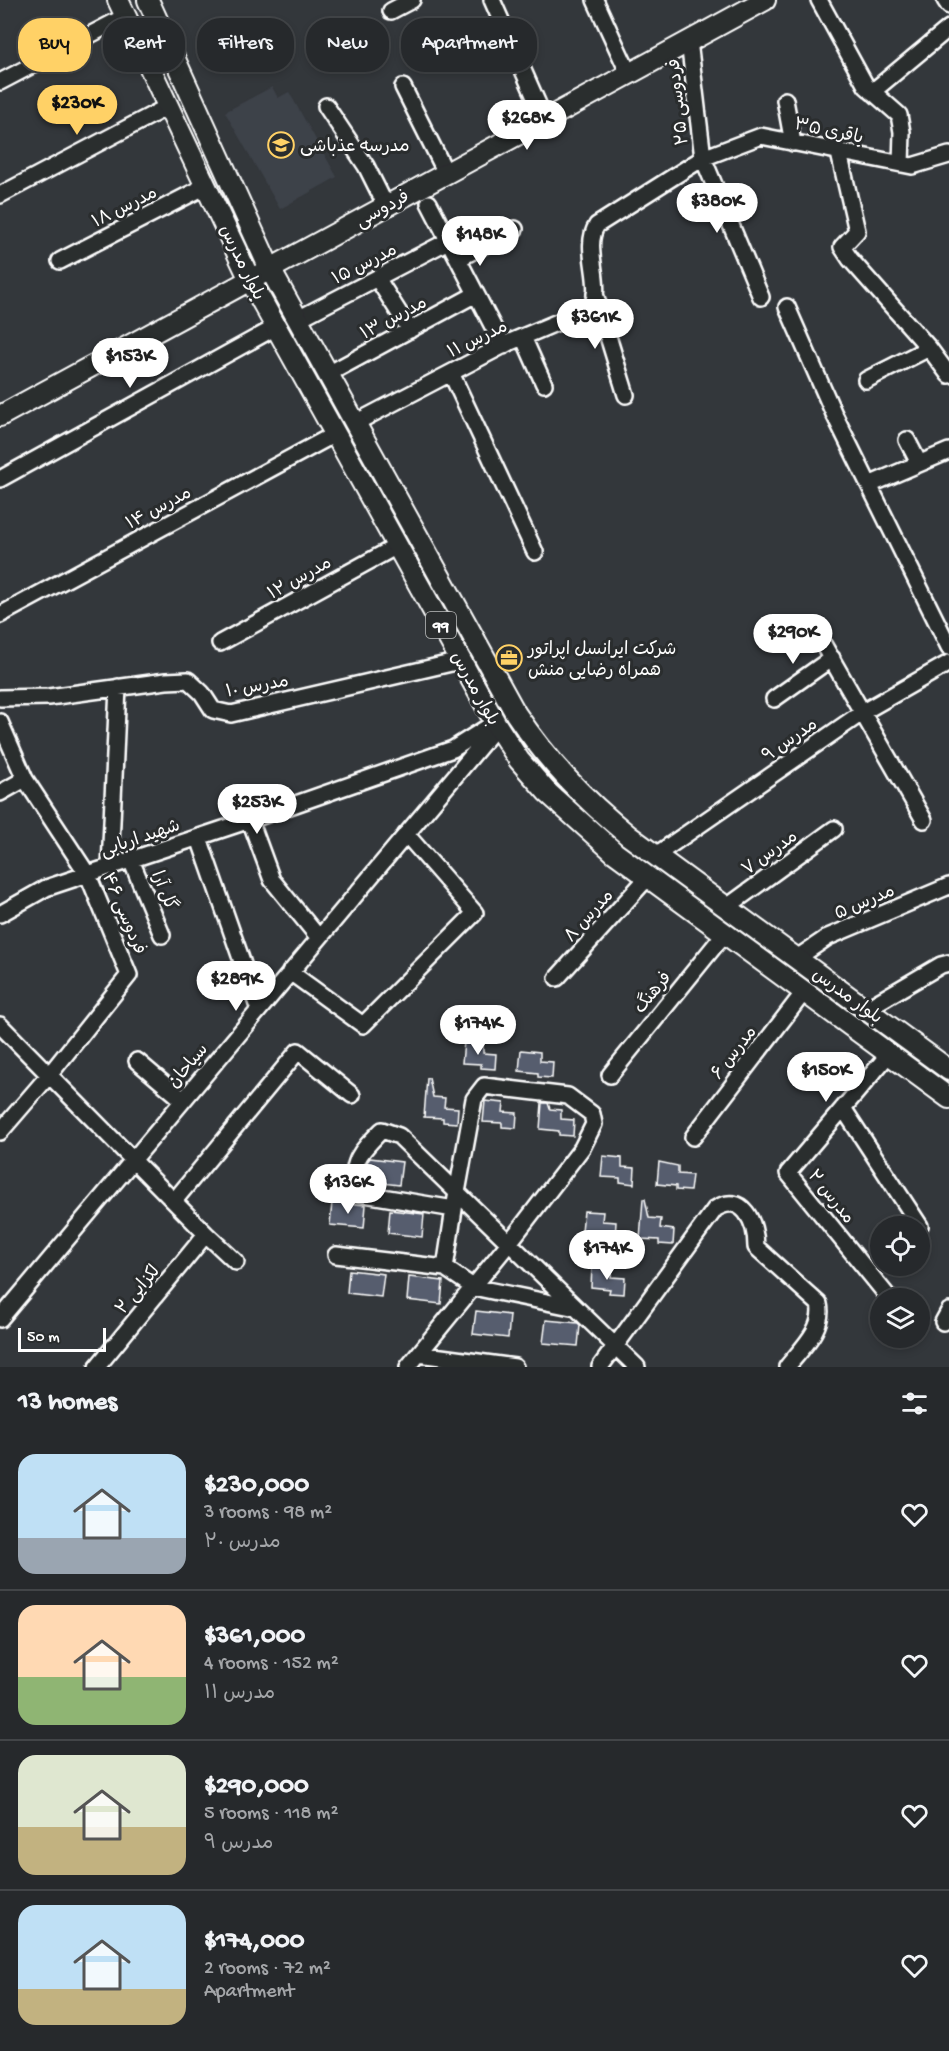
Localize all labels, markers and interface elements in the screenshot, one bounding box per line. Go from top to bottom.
chip: Buy [18,18,91,72]
chip: Rent [103,18,185,72]
chip: Filters [197,18,294,72]
chip: New [306,18,389,72]
chip: Apartment [401,18,537,72]
street label: فردوسی ۲۵ [664,57,694,146]
pin: $230K [35,85,119,136]
text: $230K [51,93,103,116]
pin: $268K [485,100,569,151]
text: $268K [502,108,552,131]
street label: باقری ۳۵ [792,115,865,150]
school or university icon: مدرسه عذباشی [266,130,296,160]
place label: مدرسه عذباشی [300,137,410,158]
street label: مدرس ۱۸ [89,183,161,234]
pin: $380K [675,183,759,234]
street label: فردوسی [353,187,414,234]
text: $380K [691,191,743,214]
pin: $148K [438,216,522,267]
street label: بلوار مدرس [213,222,268,304]
text: $148K [456,224,504,247]
street label: مدرس ۱۵ [329,240,401,290]
street label: مدرس ۱۳ [357,293,431,345]
pin: $361K [553,299,637,350]
text: $361K [571,307,619,330]
street label: مدرس ۱۱ [445,317,512,364]
pin: $153K [88,338,172,389]
text: $153K [106,346,154,369]
street label: مدرس ۱۴ [123,483,195,535]
street label: مدرس ۱۲ [265,553,336,605]
road number: 99 [426,612,456,638]
pin: $290K [751,614,835,665]
text: $290K [767,622,819,645]
place label: شرکت ایرانسل اپراتور همراه رضایی منش [526,640,676,682]
office icon: شرکت ایرانسل اپراتور همراه رضایی منش [494,643,524,673]
street label: بلوار مدرس [445,649,503,730]
street label: مدرس ۱۰ [224,672,290,703]
street label: مدرس ۹ [759,715,822,768]
pin: $253K [215,784,299,835]
text: $253K [232,792,282,815]
street label: شهید اربابی [98,816,183,863]
street label: مدرس ۷ [739,827,802,881]
street label: گل آرا [145,867,182,914]
street label: فردوسی ۴۶ [96,870,149,958]
street label: مدرس ۵ [832,881,898,925]
street label: مدرس ۸ [561,886,619,947]
pin: $289K [194,961,278,1012]
street label: بلوار مدرس [807,965,886,1029]
street label: فرهنگ [629,967,677,1019]
text: $289K [211,969,261,992]
pin: $174K [436,1005,520,1056]
text: $174K [454,1013,502,1036]
street label: مدرس ۶ [708,1023,762,1084]
street label: سیاحان [164,1040,214,1093]
pin: $150K [784,1052,868,1103]
text: $150K [801,1060,851,1083]
pin: $136K [306,1164,390,1215]
street label: مدرس ۲ [802,1166,858,1229]
text: $136K [324,1172,372,1195]
map controls [870,1216,930,1348]
button: locate [870,1216,930,1276]
pin: $174K [565,1230,649,1281]
text: $174K [583,1238,631,1261]
street label: لکزایی ۲ [112,1262,165,1319]
button: layers [870,1288,930,1348]
scale bar [18,1325,106,1352]
text: 50 m [27,1329,60,1348]
icon: filters [898,1387,931,1420]
text: 13 homes [18,1388,117,1419]
text: $230,000 [204,1471,309,1502]
icon: home [66,1478,138,1550]
icon: heart [898,1498,931,1531]
text: 3 rooms · 98 m² [204,1502,332,1525]
text: مدرس ۲۰ [204,1532,281,1555]
text: $361,000 [204,1622,305,1653]
icon: home [66,1629,138,1701]
icon: heart [898,1649,931,1682]
text: 4 rooms · 152 m² [204,1653,339,1676]
text: مدرس ۱۱ [204,1683,275,1706]
text: $290,000 [204,1772,309,1803]
icon: home [66,1779,138,1851]
icon: heart [898,1799,931,1832]
text: 5 rooms · 118 m² [204,1803,338,1826]
text: مدرس ۹ [204,1833,273,1856]
text: $174,000 [204,1927,304,1958]
icon: home [66,1929,138,2001]
icon: heart [898,1949,931,1982]
text: 2 rooms · 72 m² [204,1958,331,1981]
text: Apartment [204,1981,294,2004]

